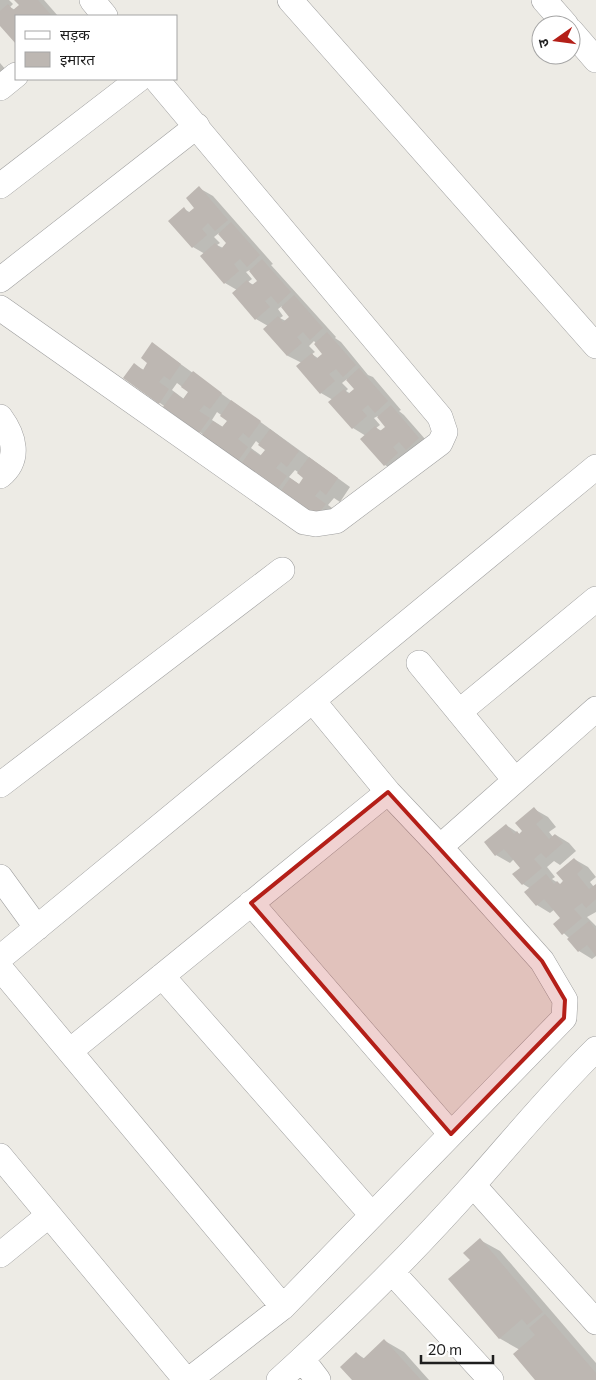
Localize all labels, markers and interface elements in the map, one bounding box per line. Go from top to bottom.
legend [15,15,178,80]
north arrow [531,15,581,65]
text: सड़क [60,25,90,43]
text: उ [533,36,552,49]
text: इमारत [60,50,95,68]
scale bar [421,1332,494,1364]
text: 20 m [428,1340,462,1358]

